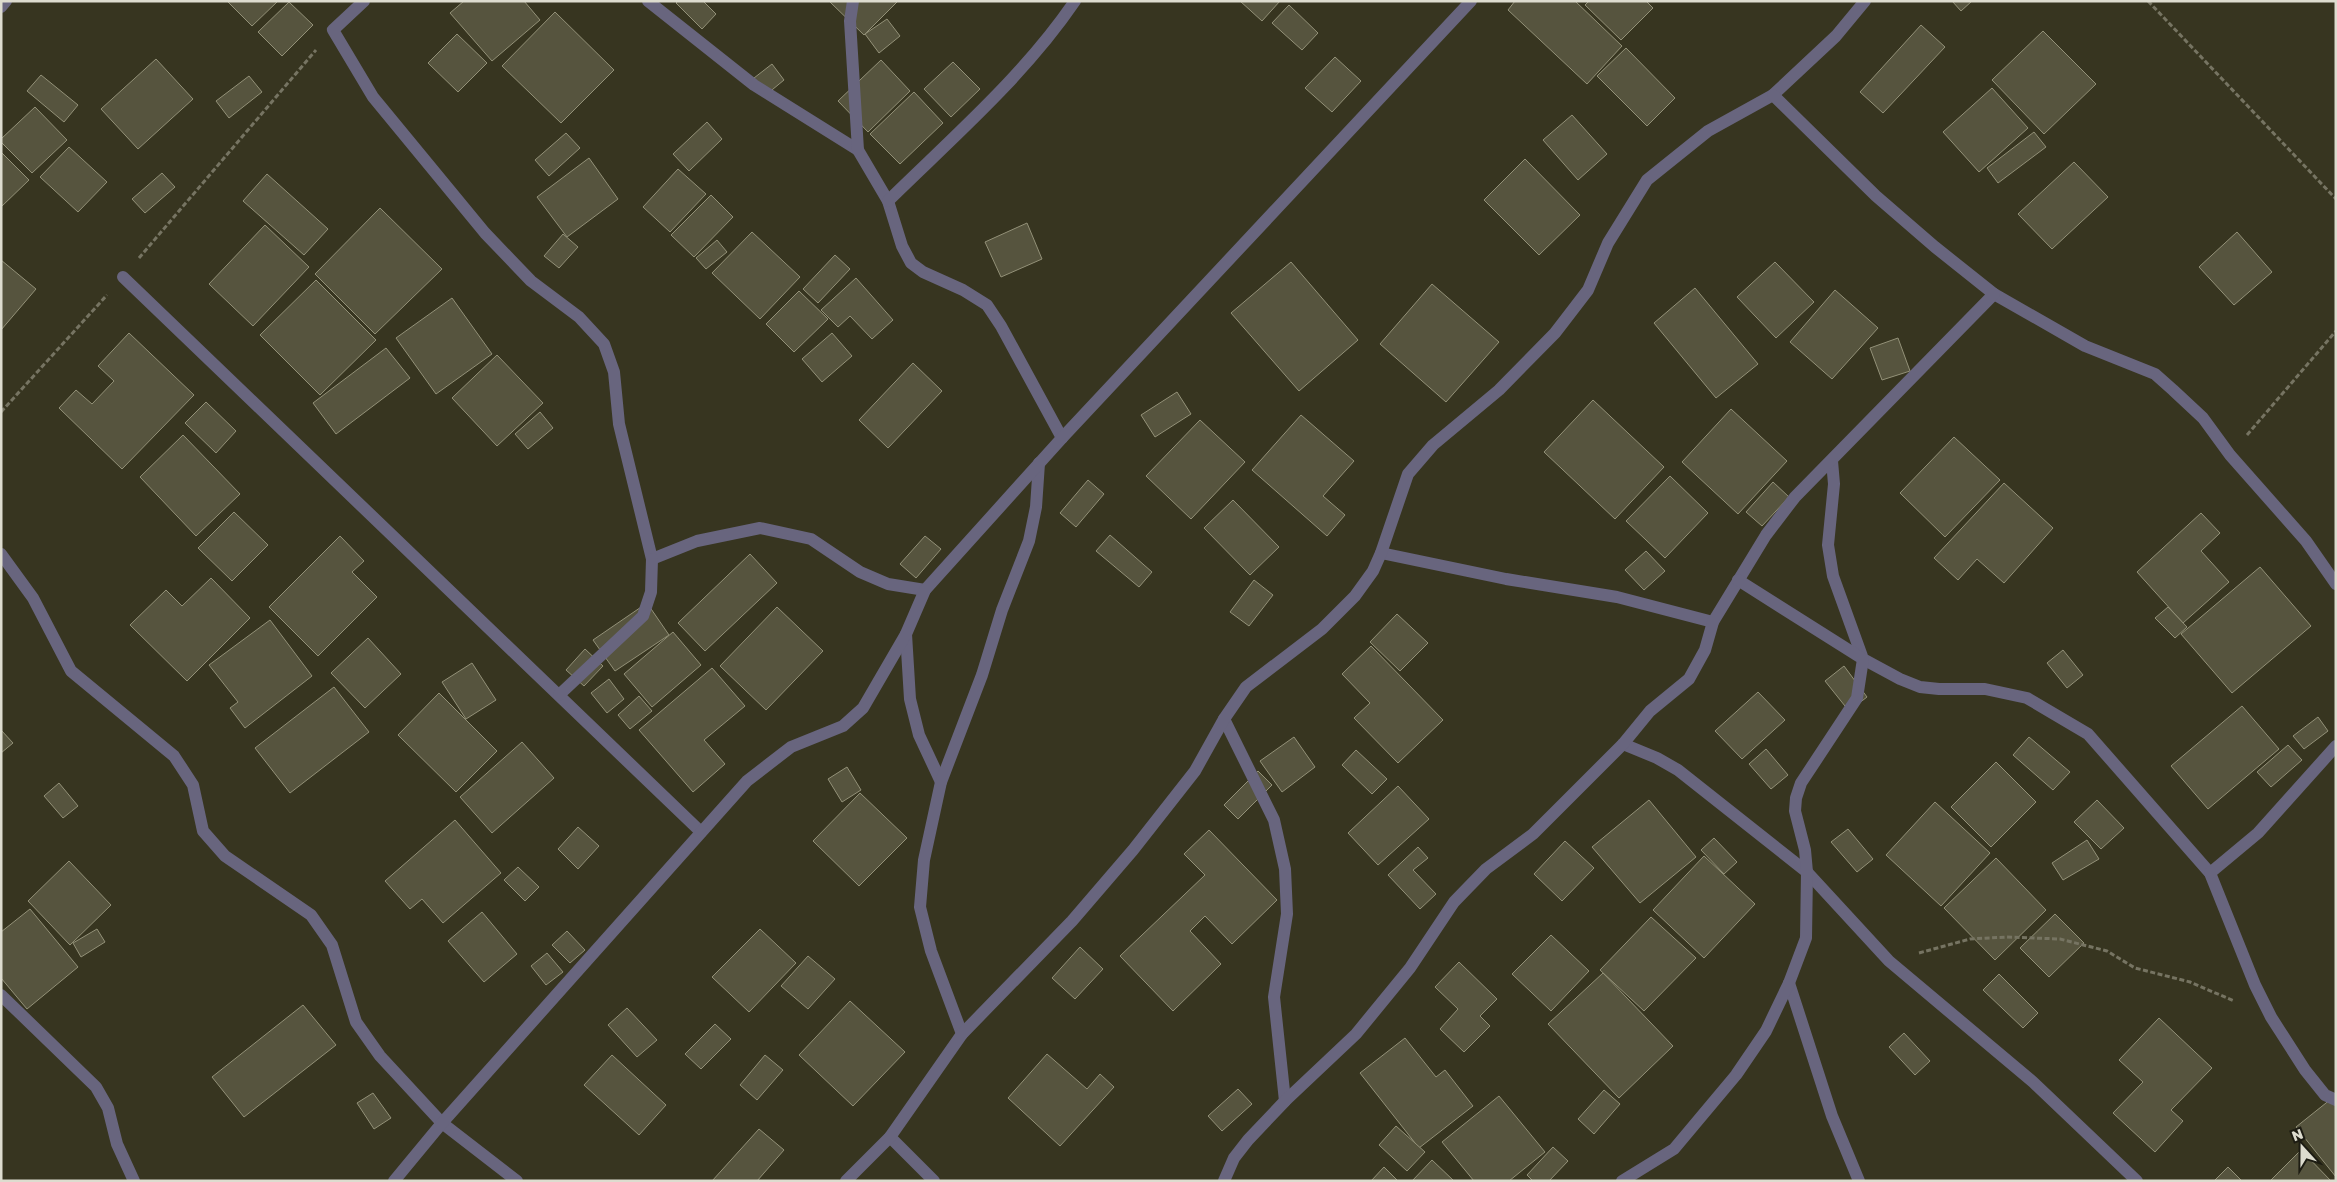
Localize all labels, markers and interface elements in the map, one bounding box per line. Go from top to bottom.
north arrow [2277,1122,2327,1172]
text: N [2289,1125,2305,1144]

